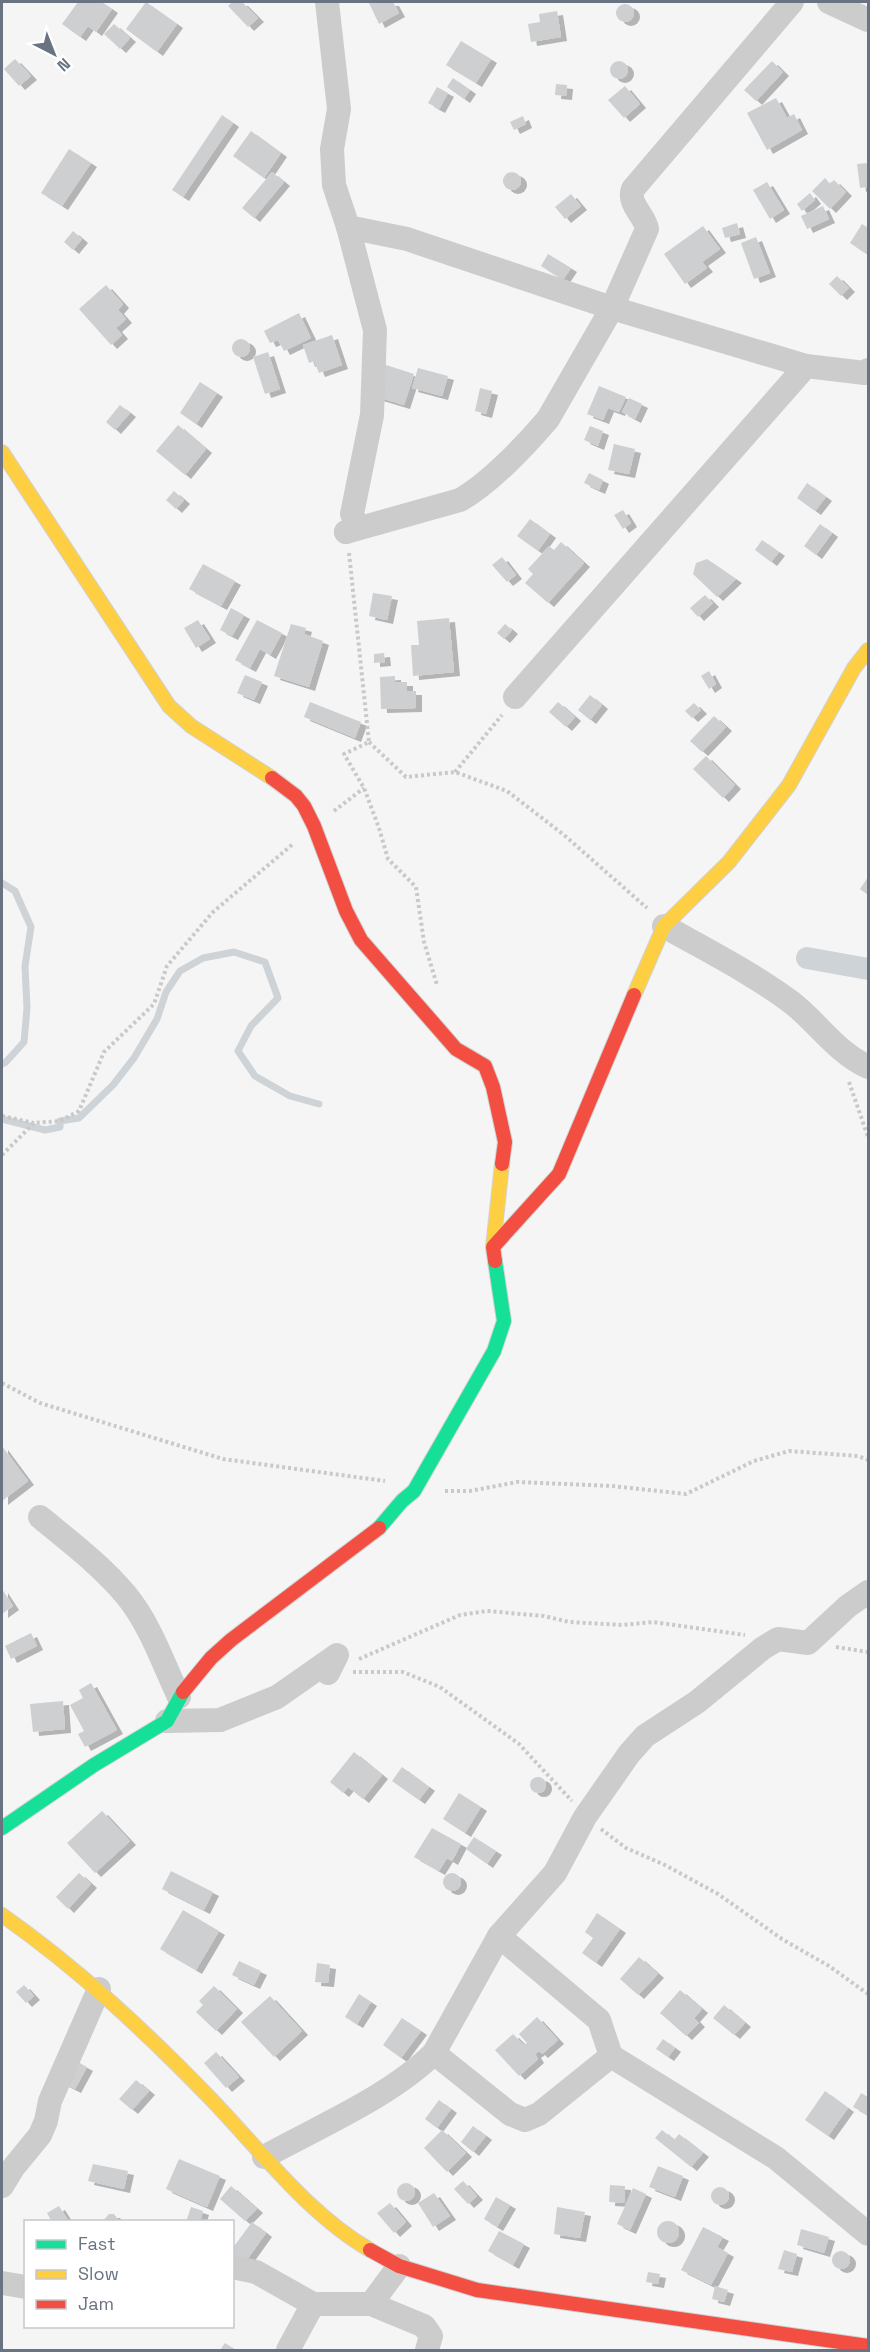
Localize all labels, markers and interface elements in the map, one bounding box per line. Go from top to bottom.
north arrow [24,24,84,84]
text: N [53,53,75,76]
legend [24,2220,234,2328]
text: Fast [78,2232,115,2255]
text: Slow [78,2262,119,2285]
text: Jam [78,2292,114,2315]

